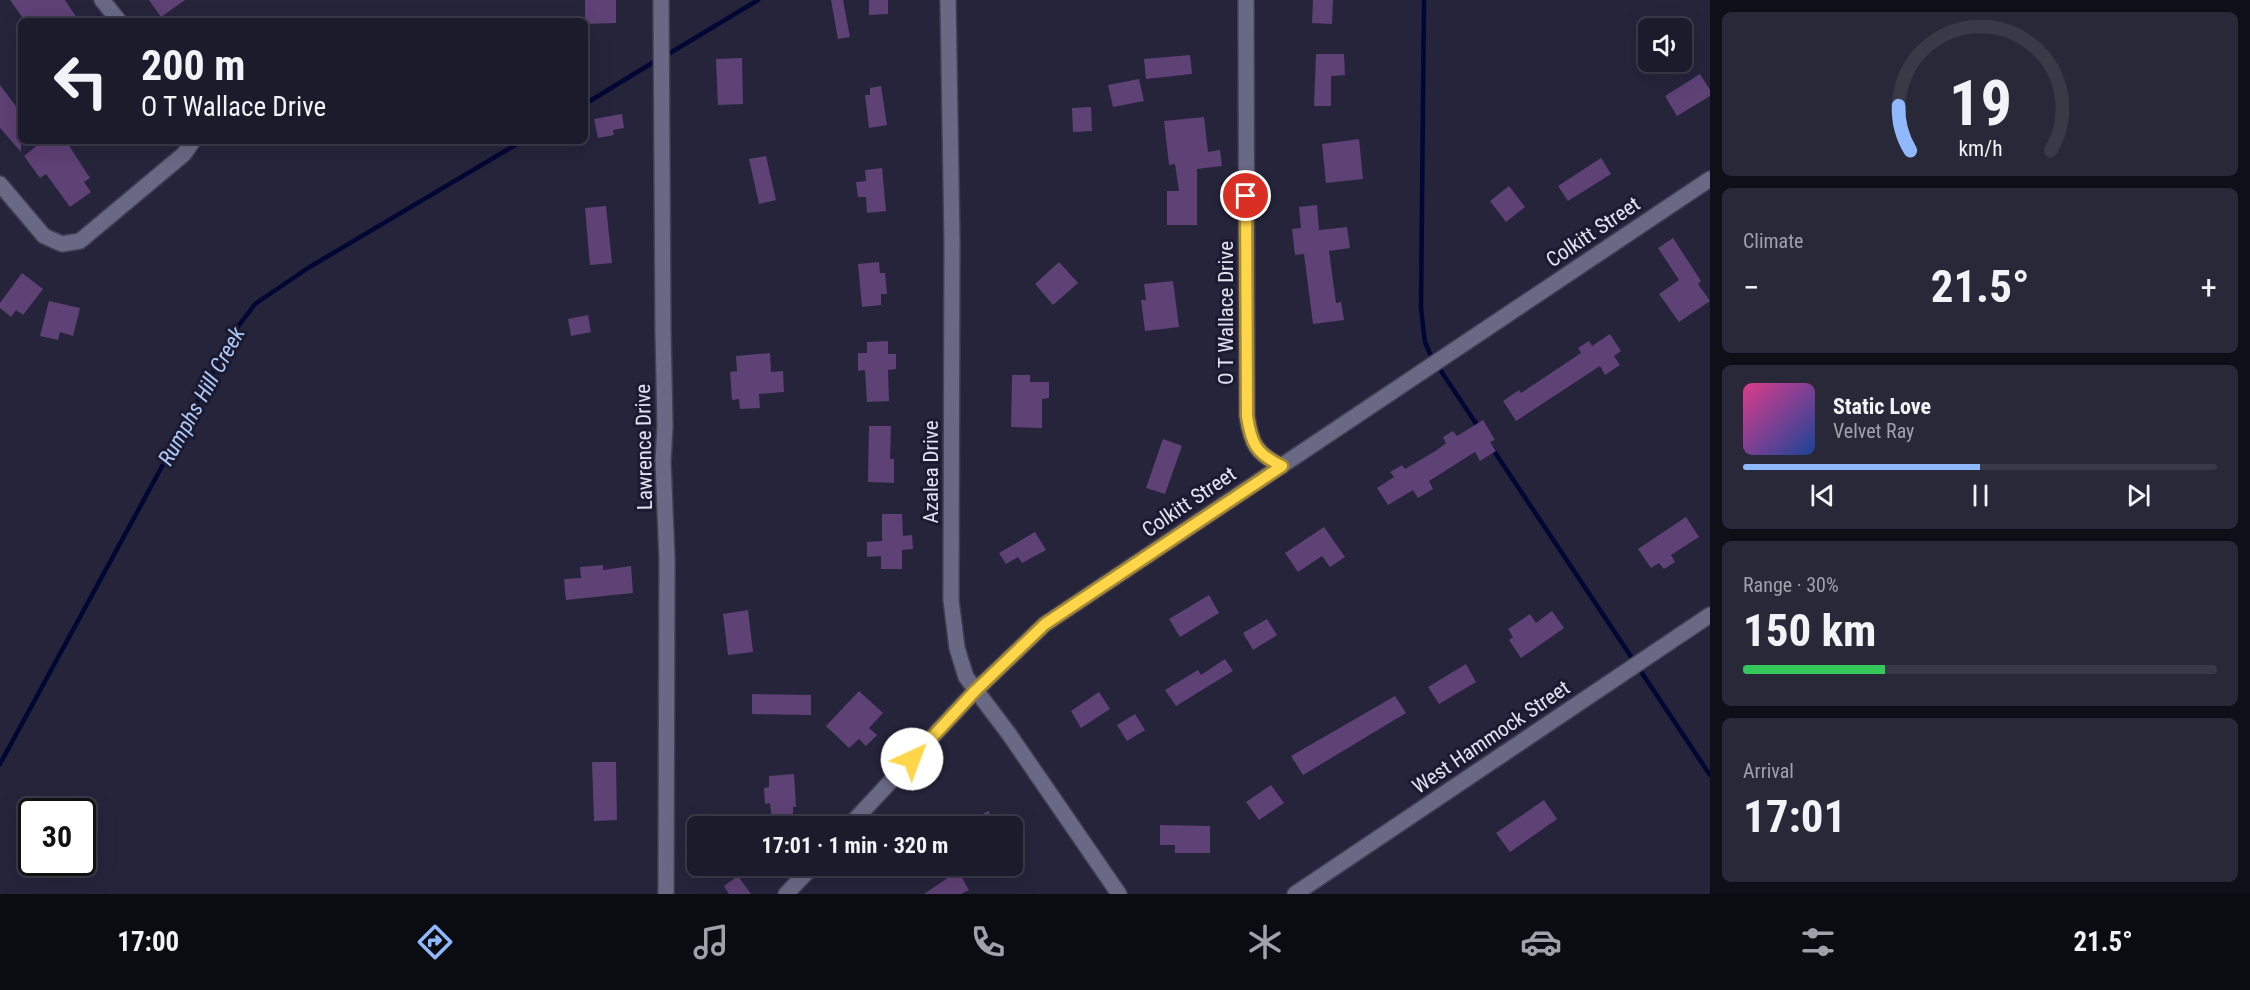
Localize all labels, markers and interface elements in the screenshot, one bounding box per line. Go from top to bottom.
map controls [1638,18,1692,72]
button: sound [1638,18,1692,72]
text: 200 m [141,41,246,90]
icon: left [42,42,120,120]
text: 19 [1948,67,2012,140]
text: O T Wallace Drive [141,91,326,123]
text: km/h [1958,137,2002,162]
pin [1220,170,1271,221]
icon: arrive [1229,179,1262,212]
street label: Colkitt Street [1542,192,1644,272]
text: Climate [1743,229,1803,253]
street label: O T Wallace Drive [1214,241,1238,385]
text: 21.5° [1931,260,2029,313]
text: − [1743,268,1760,307]
text: + [2201,268,2217,307]
water label: Rumphs Hill Creek [153,322,250,470]
street label: Lawrence Drive [631,384,657,510]
text: Static Love [1833,394,1931,419]
text: Velvet Ray [1833,419,1914,443]
street label: Azalea Drive [919,420,943,523]
street label: Colkitt Street [1138,462,1240,542]
icon: previous [1806,479,1839,512]
icon: pause [1964,479,1997,512]
icon: next [2122,479,2155,512]
text: Range · 30% [1743,573,1839,597]
text: 150 km [1743,604,1876,657]
street label: West Hammock Street [1408,675,1574,799]
position arrow [880,727,944,791]
text: Arrival [1743,759,1794,783]
text: 17:01 [1743,790,1846,843]
speed limit sign: 30 [18,798,96,876]
text: 17:01 · 1 min · 320 m [762,833,948,858]
icon: directions [414,921,456,963]
icon: music [690,921,732,963]
icon: phone [967,921,1009,963]
icon: climate [1244,921,1286,963]
icon: car [1520,921,1562,963]
icon: filters [1797,921,1839,963]
text: 17:00 [117,926,179,958]
text: 21.5° [2073,926,2133,958]

